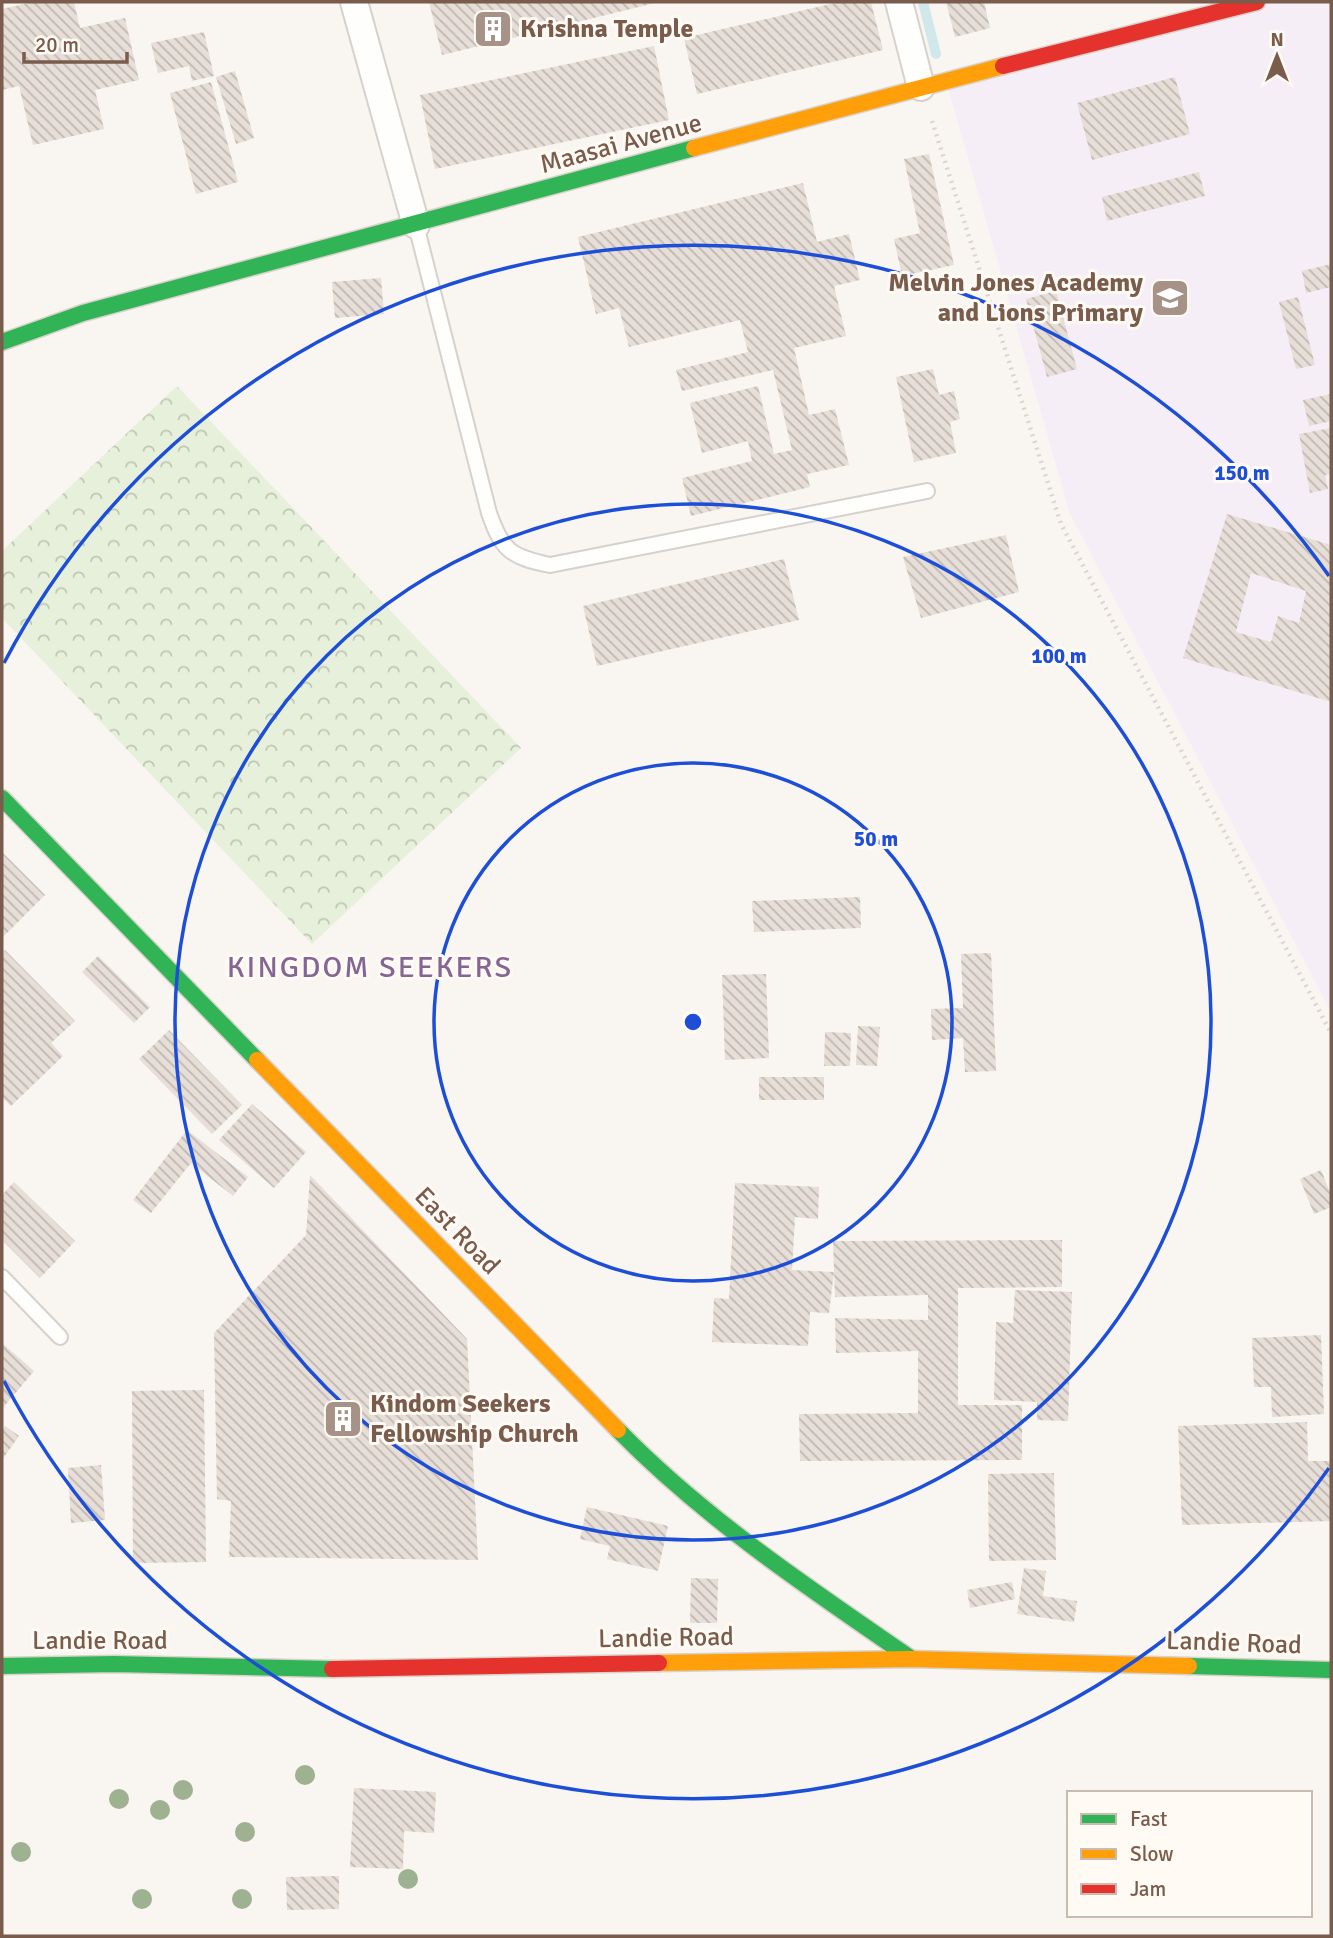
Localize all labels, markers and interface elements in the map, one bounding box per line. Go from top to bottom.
building icon: Krishna Temple [472,8,514,50]
place label: Krishna Temple [520,13,693,45]
scale bar [24,21,128,65]
north arrow [1242,21,1312,91]
text: N [1270,28,1284,52]
text: 20 m [35,32,79,58]
street label: Maasai Avenue [537,107,705,181]
place label: Melvin Jones Academy and Lions Primary [888,267,1143,329]
school or university icon: Melvin Jones Academy and Lions Primary [1149,277,1191,319]
text: 150 m [1214,460,1270,486]
text: 100 m [1031,643,1087,669]
text: 50 m [854,826,898,852]
district label: KINGDOM SEEKERS [227,949,513,986]
centre of rings [681,1010,705,1034]
street label: East Road [407,1180,507,1282]
place label: Kindom Seekers Fellowship Church [370,1388,579,1450]
building icon: Kindom Seekers Fellowship Church [322,1398,364,1440]
street label: Landie Road [598,1621,734,1655]
street label: Landie Road [32,1625,168,1657]
street label: Landie Road [1166,1625,1302,1661]
legend [1067,1791,1312,1917]
text: Fast [1130,1806,1167,1832]
text: Slow [1130,1841,1174,1867]
text: Jam [1130,1876,1166,1902]

